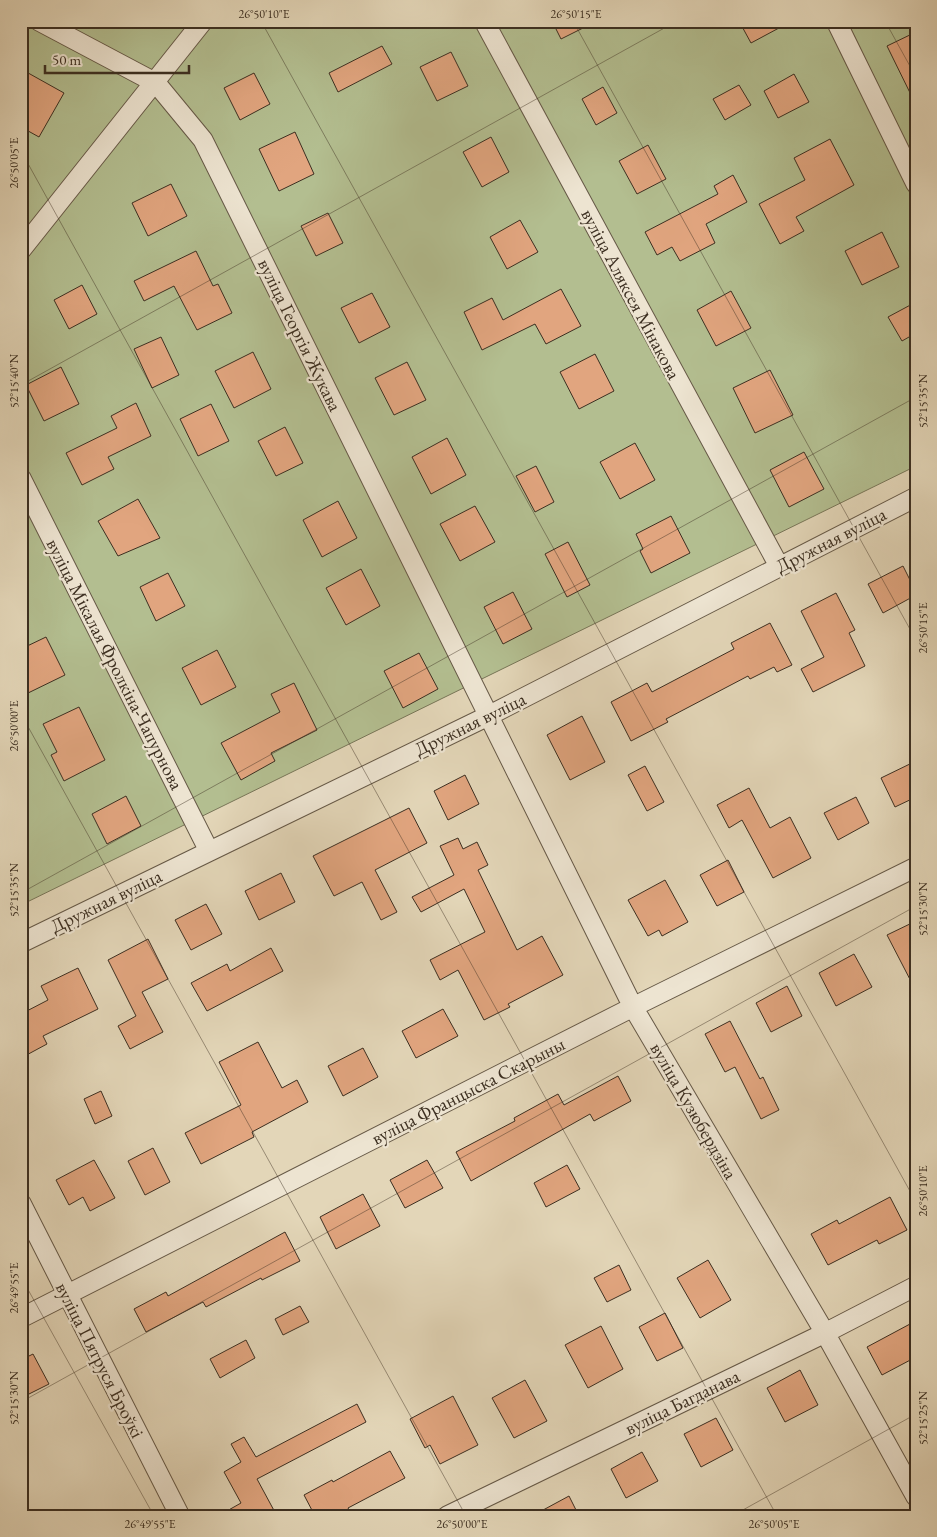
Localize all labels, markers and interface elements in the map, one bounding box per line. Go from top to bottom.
text: 26°50'10"E [238,6,290,22]
text: 26°50'15"E [550,6,602,22]
scale bar [45,42,189,74]
text: 50 m [52,50,81,69]
text: 26°50'05"E [6,137,22,189]
street label: вуліца Аляксея Мінакова [575,204,687,384]
street label: вуліца Георгія Жукава [252,254,348,416]
text: 52°15'40"N [6,354,22,408]
text: 52°15'35"N [915,374,931,428]
street label: Дружная вуліца [771,501,891,579]
street label: вуліца Мікалая Фролкіна-Чапурнова [41,534,190,794]
text: 26°50'15"E [915,602,931,654]
street label: Дружная вуліца [410,686,530,762]
text: 26°50'00"E [6,700,22,752]
text: 52°15'35"N [6,863,22,917]
street label: Дружная вуліца [46,863,166,939]
text: 52°15'30"N [915,882,931,936]
street label: вуліца Францыска Скарыны [367,1031,569,1151]
street label: вуліца Кузюбердзіна [645,1038,744,1184]
text: 26°50'10"E [915,1165,931,1217]
text: 26°49'55"E [6,1262,22,1314]
street label: вуліца Пятруся Броўкі [50,1278,150,1442]
street label: вуліца Багданава [620,1363,744,1441]
text: 52°15'30"N [6,1371,22,1425]
text: 52°15'25"N [915,1391,931,1445]
text: 26°49'55"E [124,1516,176,1532]
text: 26°50'00"E [436,1516,488,1532]
text: 26°50'05"E [748,1516,800,1532]

